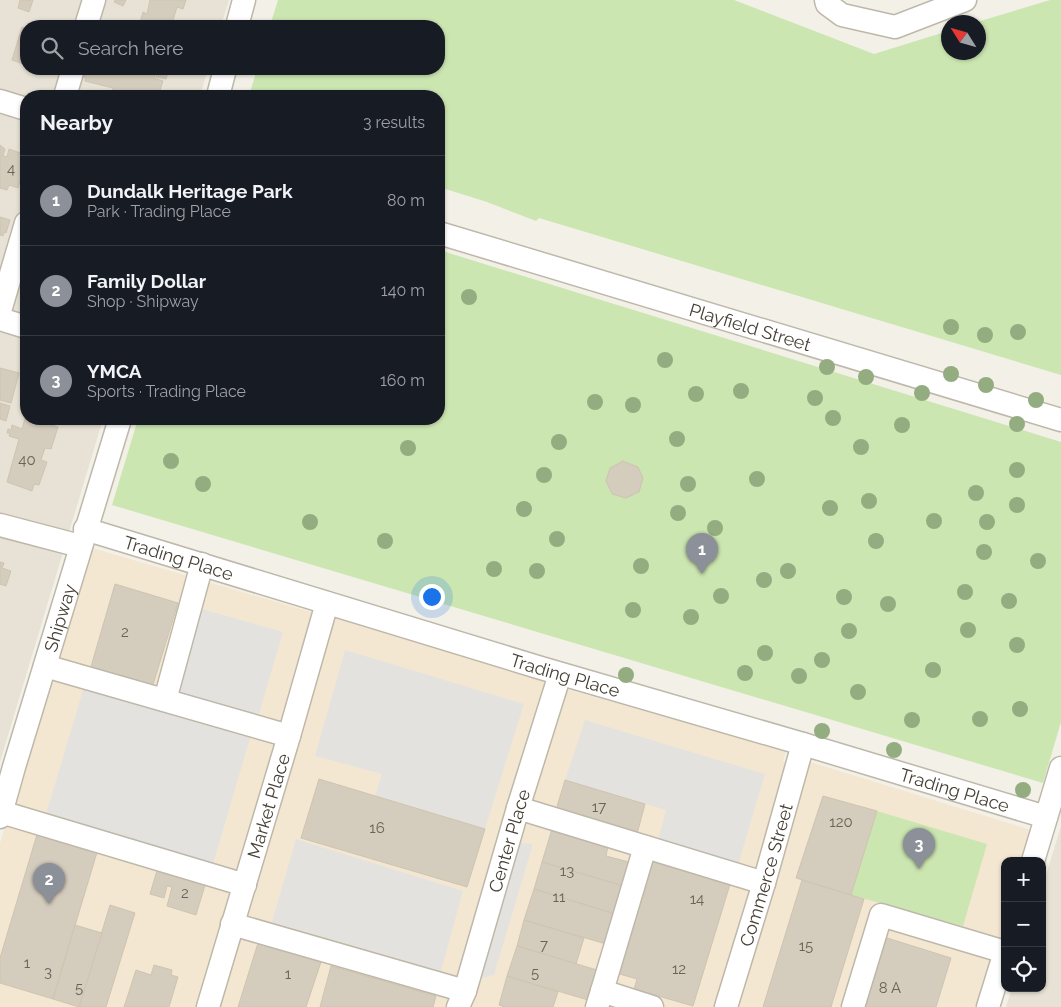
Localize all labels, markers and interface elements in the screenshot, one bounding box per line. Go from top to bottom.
north arrow [941,15,986,60]
search box [20,20,445,75]
icon: search [38,34,66,62]
text: Search here [78,37,184,59]
text: Nearby [40,110,113,135]
text: 3 results [363,113,425,132]
house number: 4 [7,160,15,178]
text: Dundalk Heritage Park [87,180,293,202]
text: 1 [52,191,60,210]
text: 80 m [387,191,425,210]
text: Park · Trading Place [87,202,231,221]
text: Family Dollar [87,270,206,292]
text: 2 [51,281,61,300]
text: 140 m [381,281,425,300]
text: Shop · Shipway [87,292,199,311]
street label: Playfield Street [687,298,813,355]
text: YMCA [87,360,142,382]
text: 3 [52,371,60,390]
text: 160 m [380,371,425,390]
text: Sports · Trading Place [87,382,246,401]
house number: 40 [18,451,36,469]
street label: Trading Place [122,531,236,584]
pin: 1 [686,533,718,574]
street label: Shipway [39,581,80,654]
your location [419,584,445,610]
house number: 2 [121,623,129,641]
street label: Trading Place [508,649,623,701]
street label: Market Place [243,750,294,861]
street label: Trading Place [898,763,1012,816]
street label: Center Place [484,786,534,895]
house number: 17 [592,798,606,816]
street label: Commerce Street [735,801,796,949]
house number: 120 [829,813,853,831]
house number: 16 [369,819,385,837]
pin: 3 [903,828,935,869]
map controls [1001,857,1046,992]
button: + [1001,857,1046,902]
house number: 13 [560,862,574,880]
pin: 2 [33,863,65,904]
house number: 2 [181,884,189,902]
house number: 11 [553,888,566,906]
house number: 14 [690,890,704,908]
button: − [1001,902,1046,947]
house number: 7 [540,936,548,954]
house number: 15 [799,937,813,955]
button: locate [1001,947,1046,992]
house number: 1 [24,954,31,972]
house number: 12 [672,960,686,978]
house number: 3 [44,963,52,981]
house number: 5 [531,964,539,982]
house number: 1 [285,965,292,983]
house number: 5 [75,979,83,997]
house number: 8 A [879,979,901,997]

